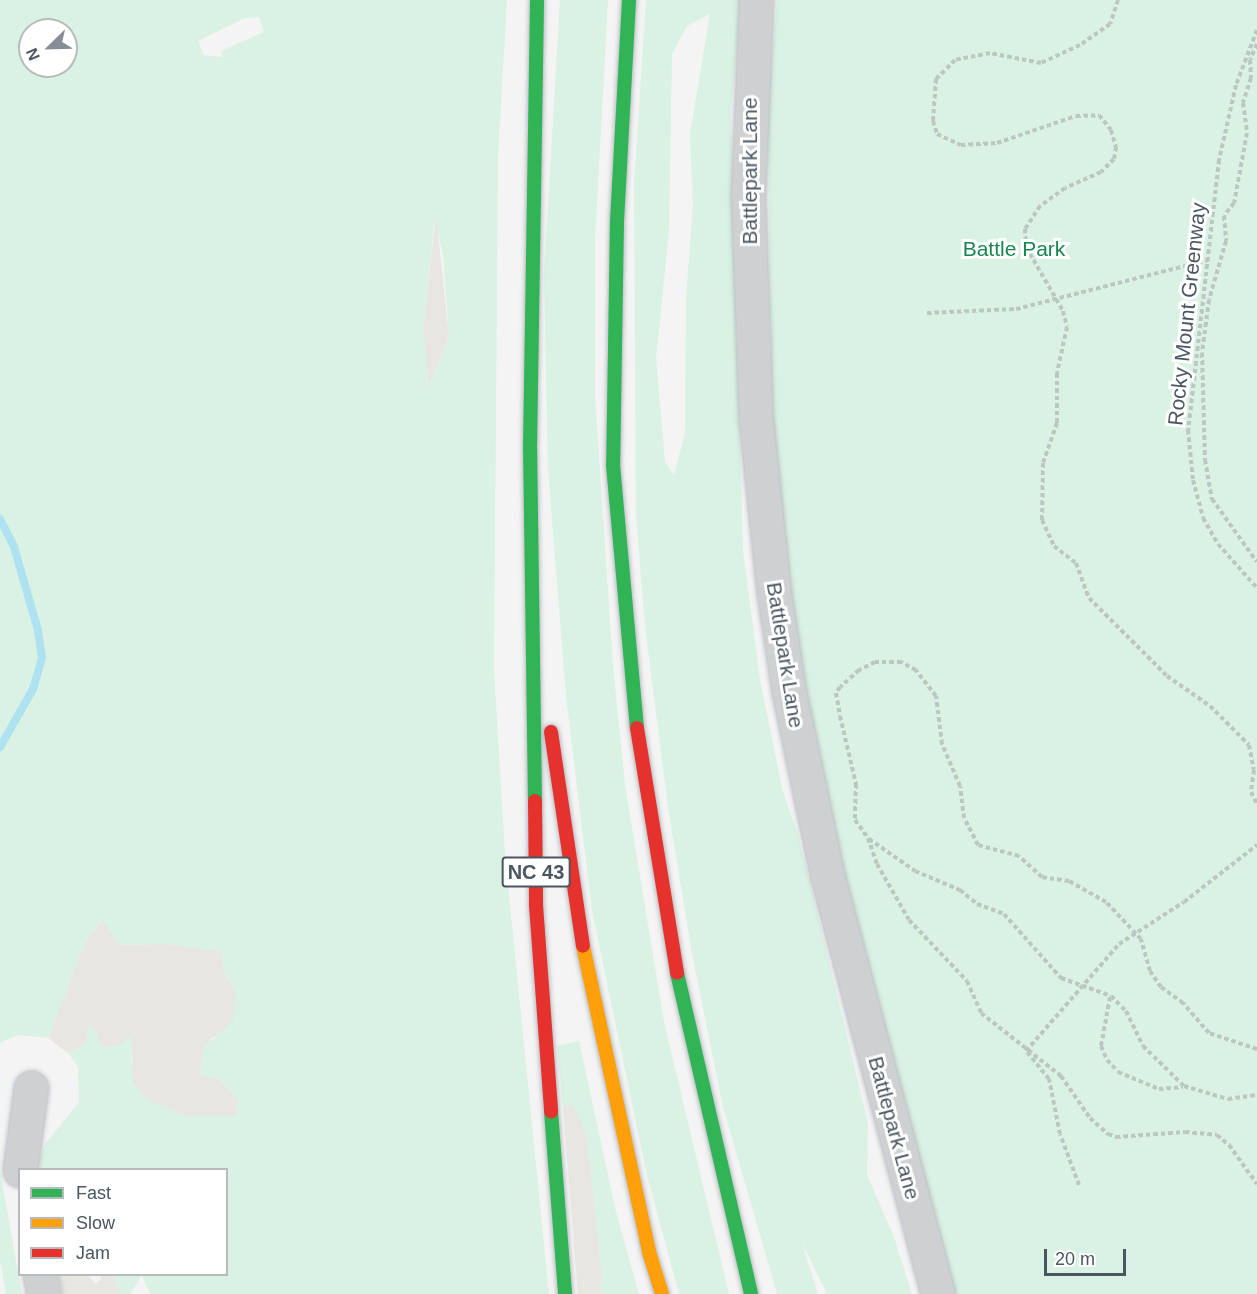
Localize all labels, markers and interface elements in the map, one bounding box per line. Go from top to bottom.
north arrow [18,18,78,78]
text: N [23,46,43,63]
street label: Battlepark Lane [737,97,763,245]
street label: Rocky Mount Greenway [1163,201,1211,427]
park label: Battle Park [963,236,1065,262]
street label: Battlepark Lane [761,580,809,730]
road number: NC 43 [502,855,570,889]
street label: Battlepark Lane [863,1054,925,1202]
legend [18,1168,228,1276]
text: Fast [76,1183,111,1203]
text: Slow [76,1213,115,1233]
scale bar [1047,1237,1130,1275]
text: Jam [76,1243,110,1263]
text: 20 m [1055,1249,1095,1269]

